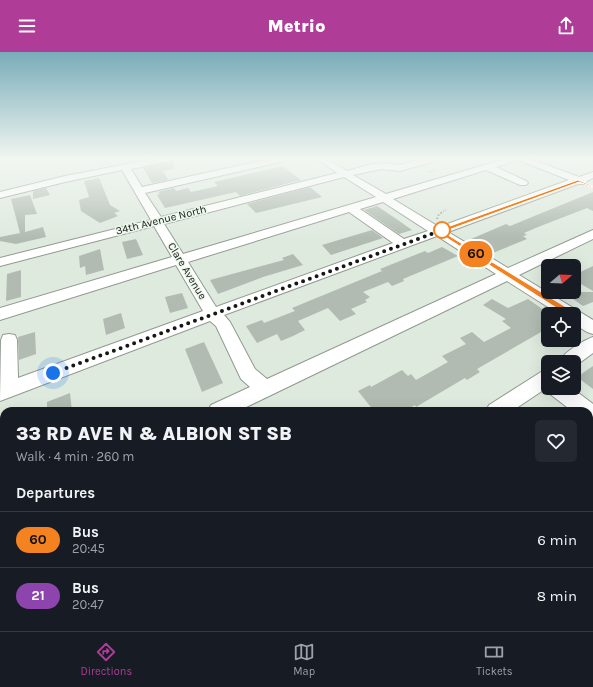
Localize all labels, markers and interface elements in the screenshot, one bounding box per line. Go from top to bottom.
icon: menu [16,15,38,37]
text: Metrio [267,15,326,37]
icon: share [555,15,577,37]
street label: 34th Avenue North [114,202,208,238]
unlabelled marker [433,221,451,239]
street label: Clare Avenue [165,240,209,302]
line badge: 60 [458,241,494,267]
text: 60 [467,245,485,262]
north arrow [541,259,581,299]
map controls [541,259,581,395]
button: locate [541,307,581,347]
button: layers [541,355,581,395]
your location [43,363,63,383]
button: heart [535,420,577,462]
text: 33 RD AVE N & ALBION ST SB [16,423,292,445]
text: Walk · 4 min · 260 m [16,449,135,464]
text: Departures [16,484,95,502]
text: Bus [72,523,99,541]
text: 60 [29,531,47,548]
text: 6 min [537,531,577,549]
text: 20:45 [72,541,105,556]
text: Bus [72,579,99,597]
text: 21 [31,587,45,604]
text: 8 min [537,587,577,605]
text: 20:47 [72,597,104,612]
tab: Directions [81,641,132,678]
tab: Map [293,641,315,678]
tab: Tickets [476,641,512,678]

